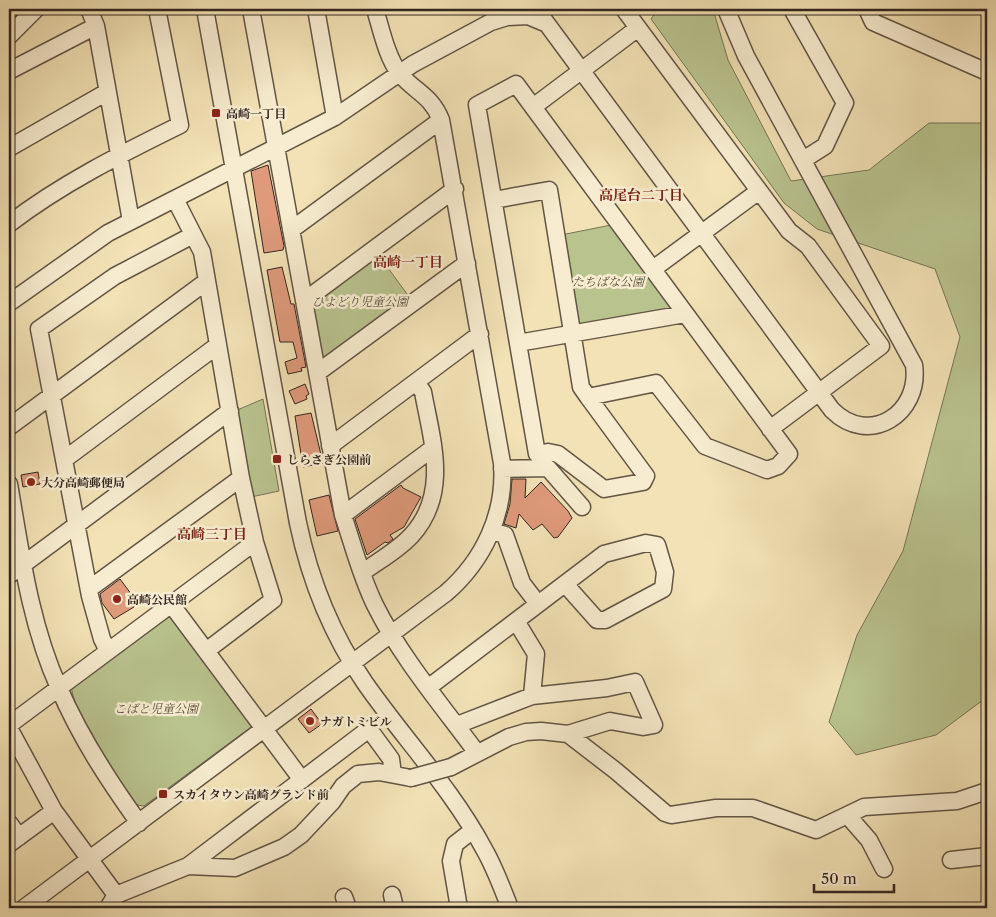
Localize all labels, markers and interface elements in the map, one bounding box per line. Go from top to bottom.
place label: 高崎一丁目 [226,106,286,121]
marker: 高崎一丁目 [210,107,222,119]
district label: 高尾台二丁目 [599,186,683,204]
district label: 高崎一丁目 [373,253,443,271]
park label: たちばな公園 [572,274,646,289]
park label: ひよどり児童公園 [312,294,410,309]
place label: しらさぎ公園前 [287,452,371,467]
marker: しらさぎ公園前 [271,453,283,465]
place label: 大分高崎郵便局 [41,475,125,490]
marker: 大分高崎郵便局 [25,476,37,488]
district label: 高崎三丁目 [177,525,247,543]
place label: 高崎公民館 [127,592,187,607]
marker: 高崎公民館 [111,593,123,605]
park label: こばと児童公園 [114,701,200,716]
place label: ナガトミビル [320,714,392,729]
marker: ナガトミビル [304,715,316,727]
place label: スカイタウン高崎グランド前 [173,787,329,802]
marker: スカイタウン高崎グランド前 [157,788,169,800]
scale bar [814,862,894,894]
text: 50 m [821,869,857,888]

